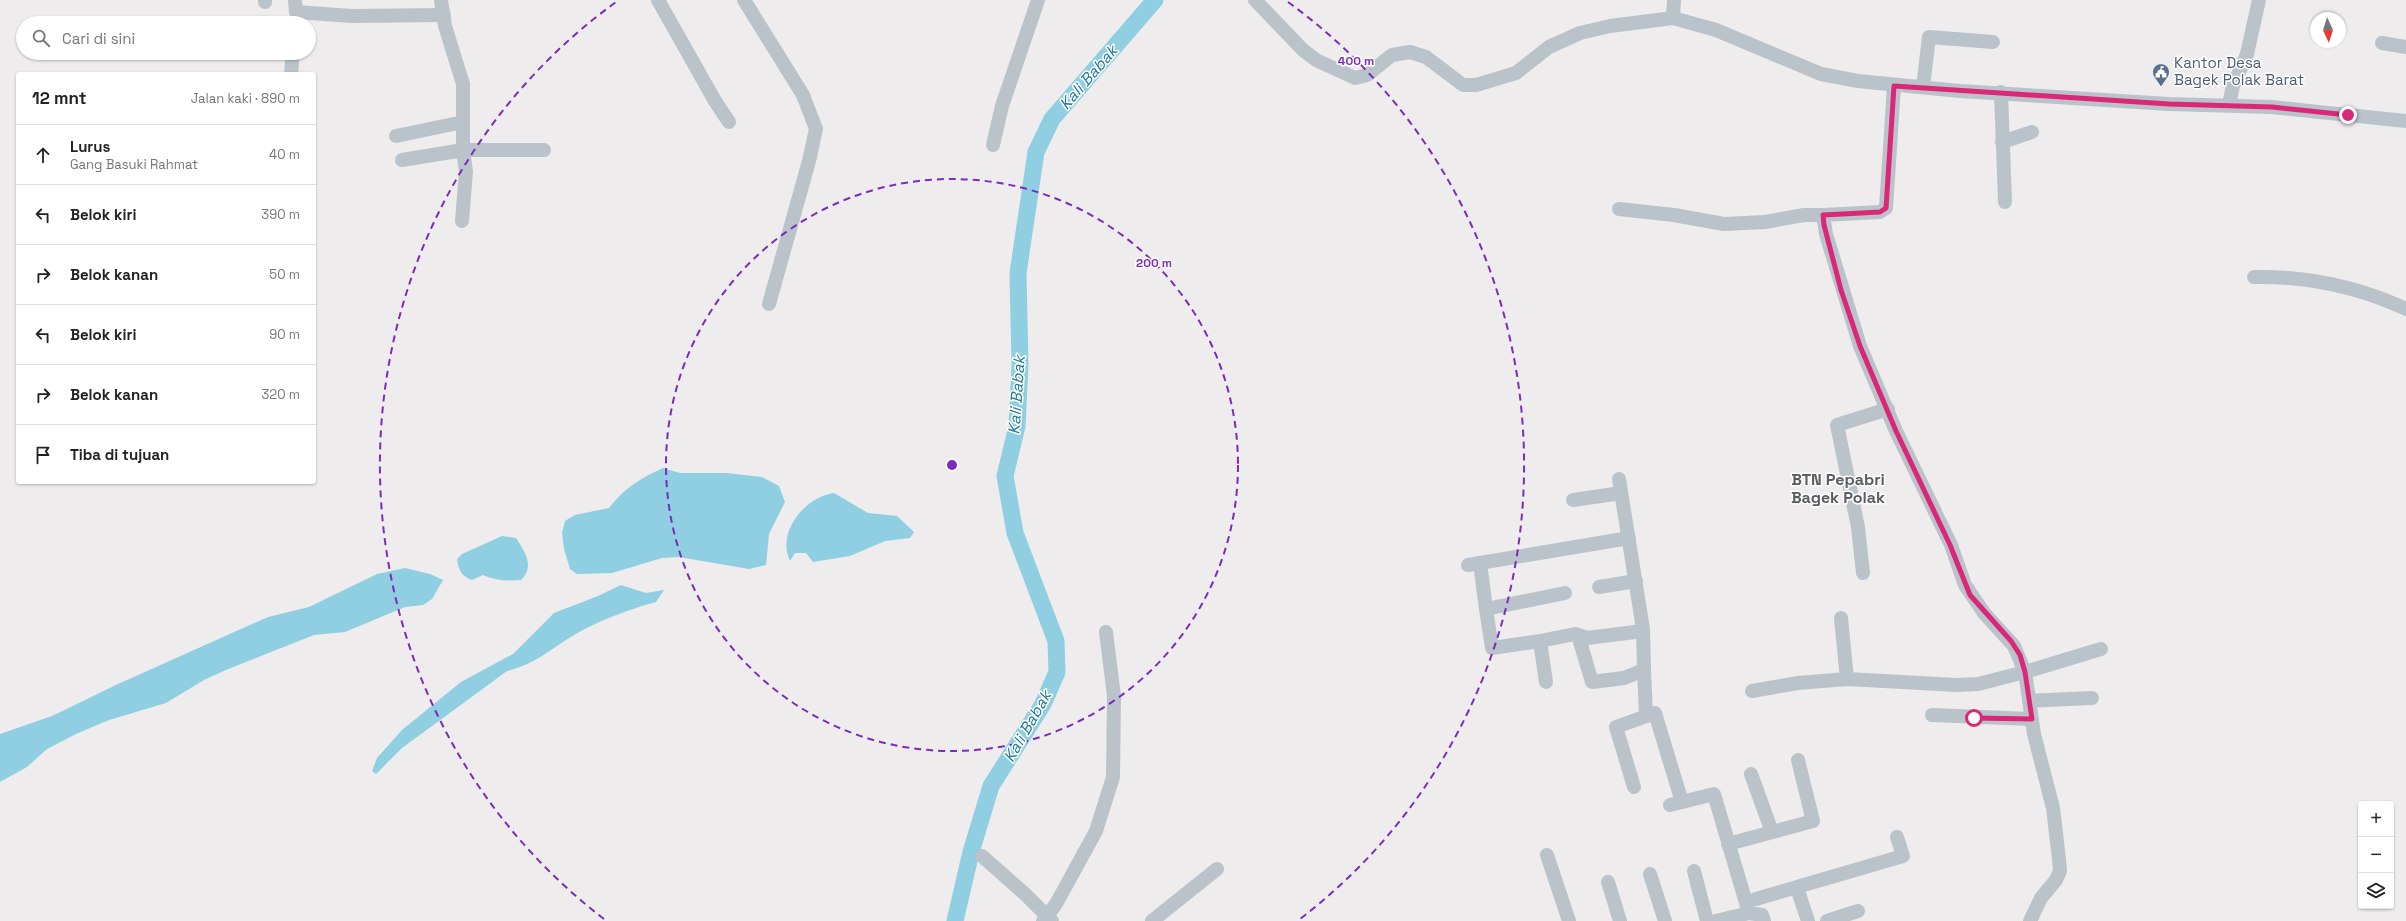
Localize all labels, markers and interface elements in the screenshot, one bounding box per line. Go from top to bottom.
north arrow [2310,12,2346,48]
search box [16,16,316,60]
icon: search [30,27,52,49]
text: Cari di sini [62,29,135,48]
water label: Kali Babak [1055,39,1124,114]
text: 400 m [1338,53,1374,69]
place label: Kantor Desa Bagek Polak Barat [2174,53,2304,89]
public building icon: Kantor Desa Bagek Polak Barat [2151,62,2171,87]
text: 12 mnt [32,87,87,109]
text: Jalan kaki · 890 m [191,90,300,107]
route end [2339,106,2357,124]
text: Lurus [70,137,110,156]
icon: ahead [32,144,54,166]
text: 40 m [269,146,300,163]
text: Gang Basuki Rahmat [70,156,198,173]
icon: left [32,204,54,226]
text: Belok kiri [70,205,136,224]
text: 390 m [261,206,300,223]
text: 200 m [1136,255,1172,271]
icon: right [32,264,54,286]
text: Belok kanan [70,265,158,284]
text: 50 m [269,266,300,283]
icon: left [32,324,54,346]
text: Belok kiri [70,325,136,344]
text: 90 m [269,326,300,343]
water label: Kali Babak [1003,353,1030,435]
icon: right [32,384,54,406]
text: Belok kanan [70,385,158,404]
text: 320 m [261,386,300,403]
icon: arrive [32,444,54,466]
text: Tiba di tujuan [70,445,169,464]
centre of rings [945,458,959,472]
district label: BTN Pepabri Bagek Polak [1791,469,1885,508]
water label: Kali Babak [999,685,1057,766]
route start [1965,709,1983,727]
map controls [2358,801,2394,909]
button: + [2358,801,2394,837]
button: − [2358,837,2394,873]
button: layers [2358,873,2394,909]

